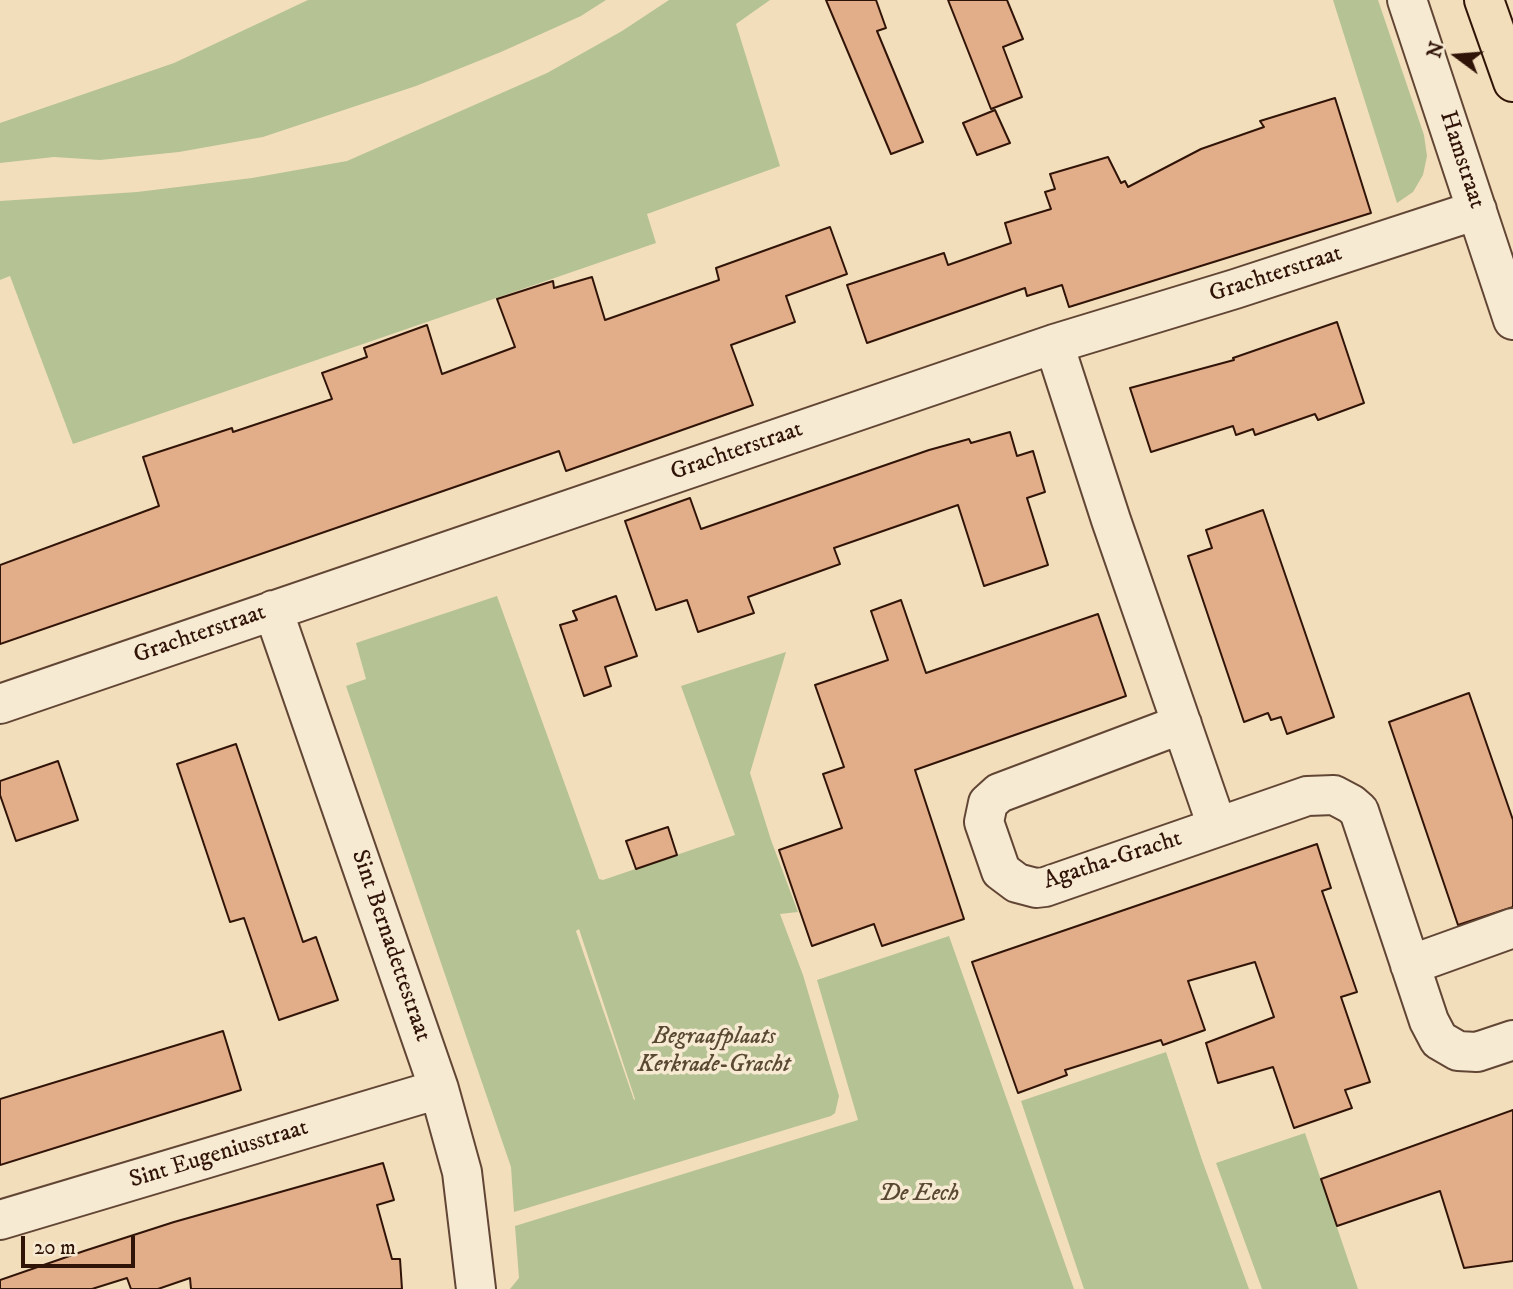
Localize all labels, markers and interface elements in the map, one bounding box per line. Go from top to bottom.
north arrow [1422,21,1492,91]
text: N [1423,39,1450,61]
street label: Hamstraat [1432,107,1490,213]
street label: Grachterstraat [1206,240,1346,310]
street label: Grachterstraat [667,416,807,488]
street label: Grachterstraat [130,599,270,671]
street label: Agatha-Gracht [1040,825,1186,897]
street label: Sint Bernadettestraat [344,846,436,1046]
park label: Begraafplaats Kerkrade-Gracht [638,1024,790,1080]
street label: Sint Eugeniusstraat [126,1114,312,1196]
park label: De Eech [879,1181,959,1209]
scale bar [24,1222,138,1266]
text: 20 m [34,1235,76,1261]

